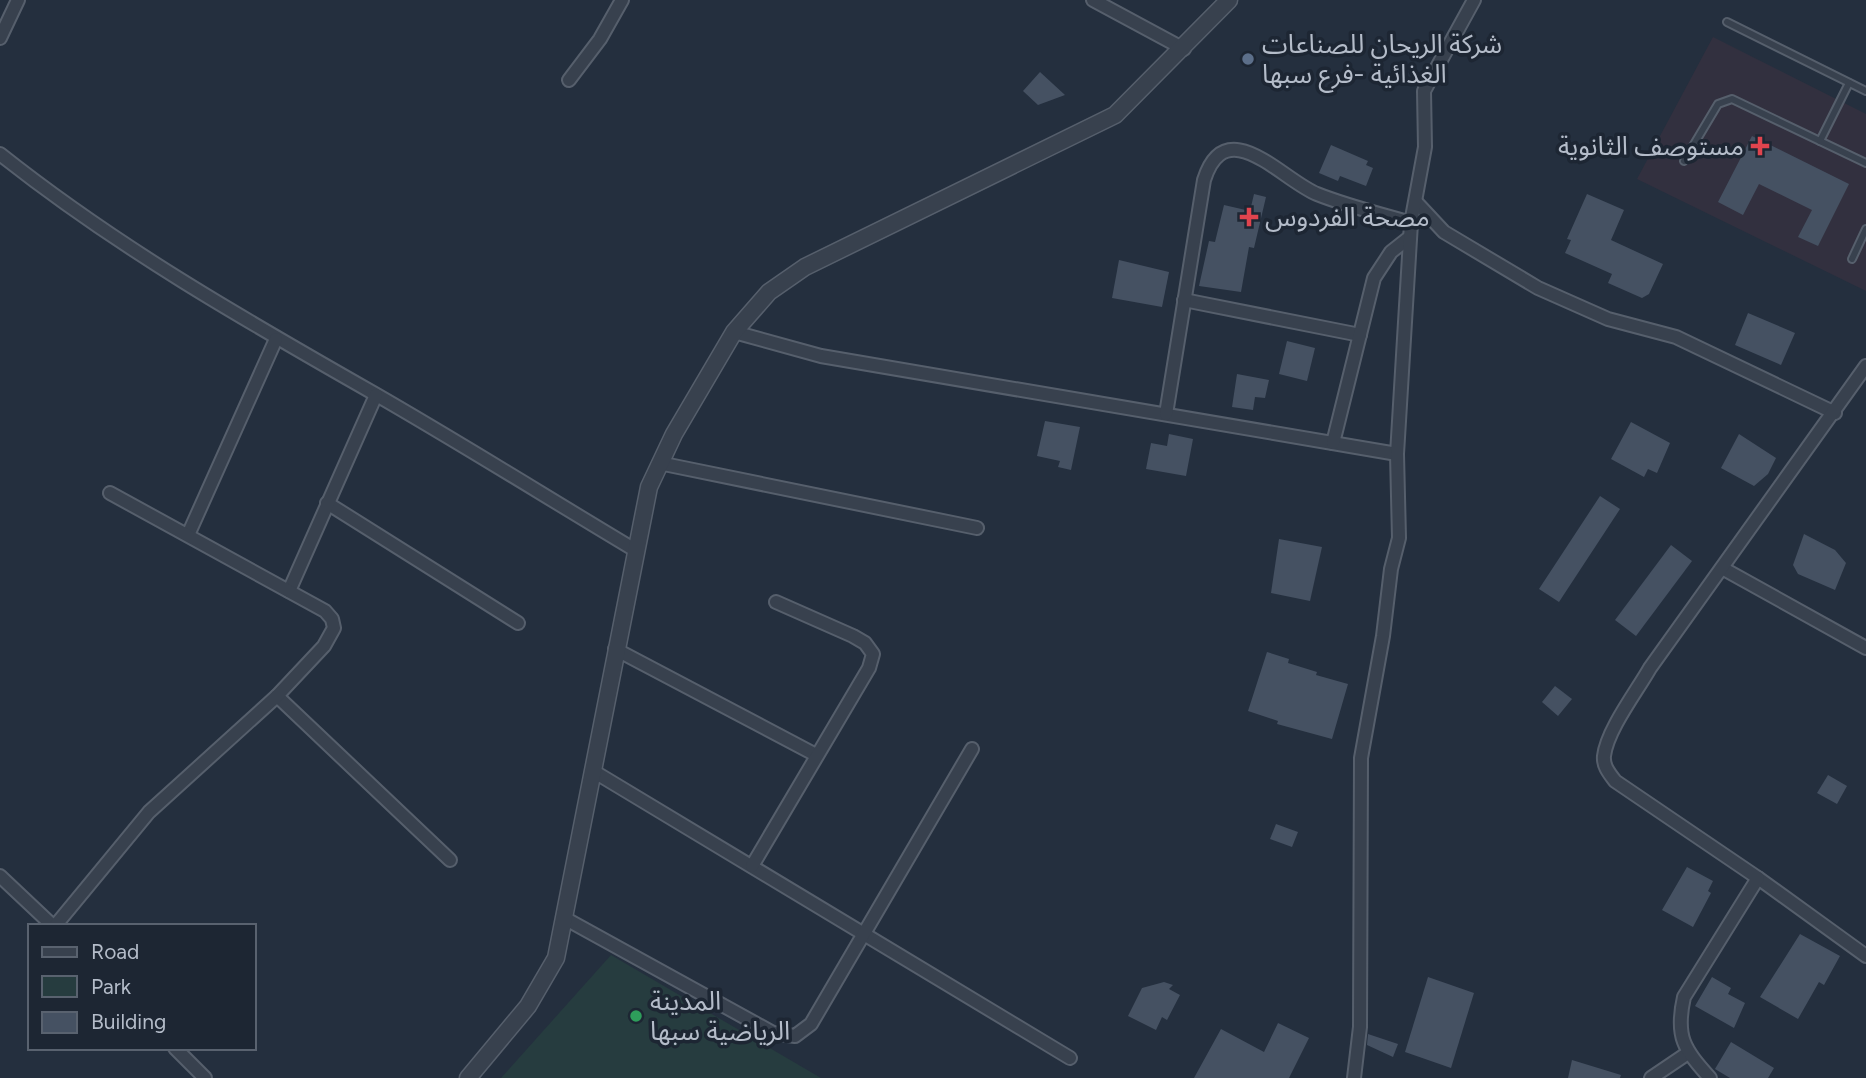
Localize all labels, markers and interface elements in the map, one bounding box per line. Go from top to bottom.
place label: شركة الريحان للصناعات الغذائية -فرع سبها [1262,28,1502,93]
marker: شركة الريحان للصناعات الغذائية -فرع سبها [1240,51,1256,67]
place label: مستوصف الثانوية [1558,130,1744,162]
marker: مستوصف الثانوية [1750,136,1770,156]
place label: مصحة الفردوس [1265,201,1430,233]
marker: مصحة الفردوس [1239,207,1259,227]
legend [28,924,256,1050]
text: Road [91,939,139,964]
text: Park [91,974,132,999]
place label: المدينة الرياضية سبها [650,985,790,1047]
marker: المدينة الرياضية سبها [628,1008,644,1024]
text: Building [91,1009,166,1034]

